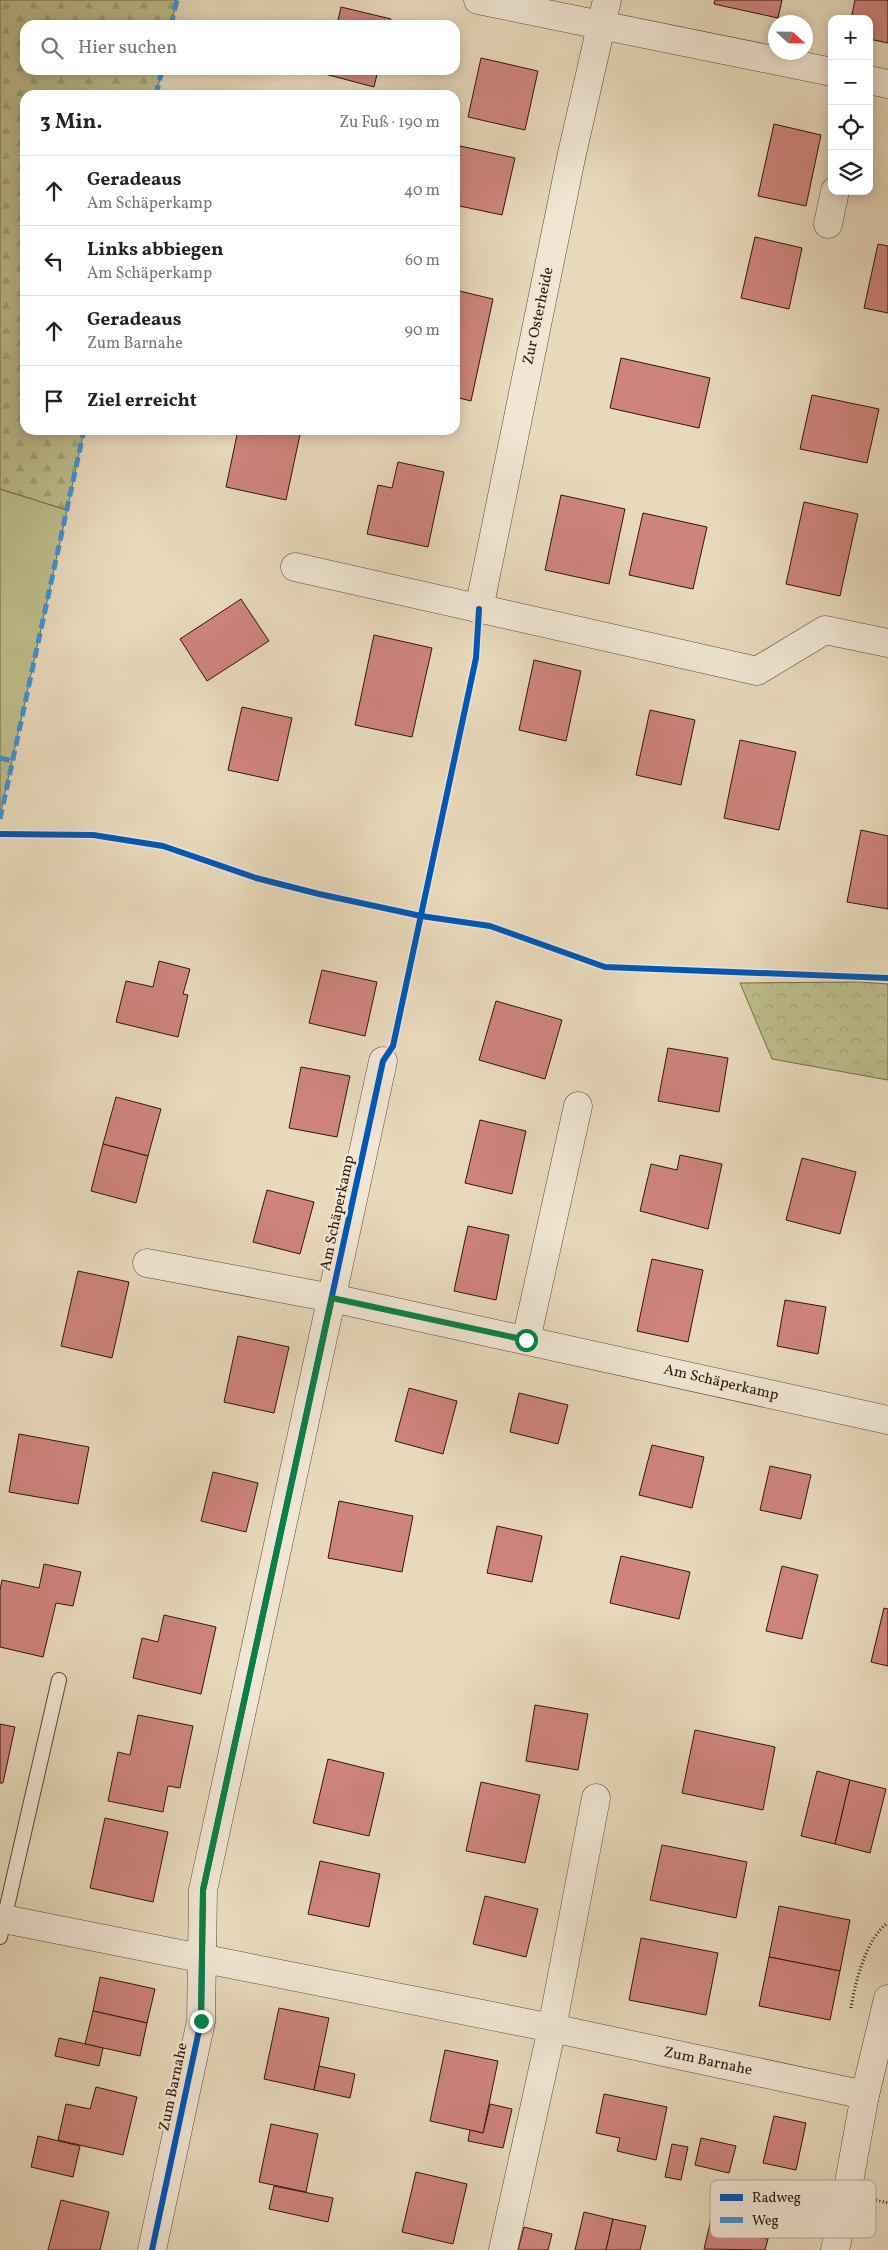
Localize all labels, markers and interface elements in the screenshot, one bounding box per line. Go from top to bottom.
north arrow [768,15,813,60]
map controls [828,15,873,195]
button: + [828,15,873,60]
search box [20,20,460,75]
icon: search [38,34,66,62]
text: Hier suchen [78,35,177,61]
button: − [828,60,873,105]
button: locate [828,105,873,150]
text: 3 Min. [40,108,102,137]
text: Zu Fuß · 190 m [339,112,440,134]
button: layers [828,150,873,195]
text: Geradeaus [87,167,182,193]
icon: ahead [40,177,68,205]
text: 40 m [404,180,440,202]
text: Am Schäperkamp [87,193,212,215]
text: Links abbiegen [87,237,224,263]
icon: left [40,247,68,275]
text: 60 m [405,250,440,272]
text: Am Schäperkamp [87,263,212,285]
street label: Zur Osterheide [518,265,560,367]
text: Geradeaus [87,307,182,333]
icon: ahead [40,317,68,345]
text: 90 m [404,320,440,342]
text: Zum Barnahe [87,333,183,355]
icon: arrive [40,387,68,415]
text: Ziel erreicht [87,388,197,414]
street label: Am Schäperkamp [316,1153,360,1273]
route start [515,1329,538,1352]
street label: Am Schäperkamp [661,1360,781,1406]
route end [190,2010,213,2033]
street label: Zum Barnahe [154,2041,194,2133]
street label: Zum Barnahe [662,2042,754,2082]
legend [710,2180,876,2238]
text: Radweg [752,2189,801,2208]
text: Weg [752,2212,779,2231]

